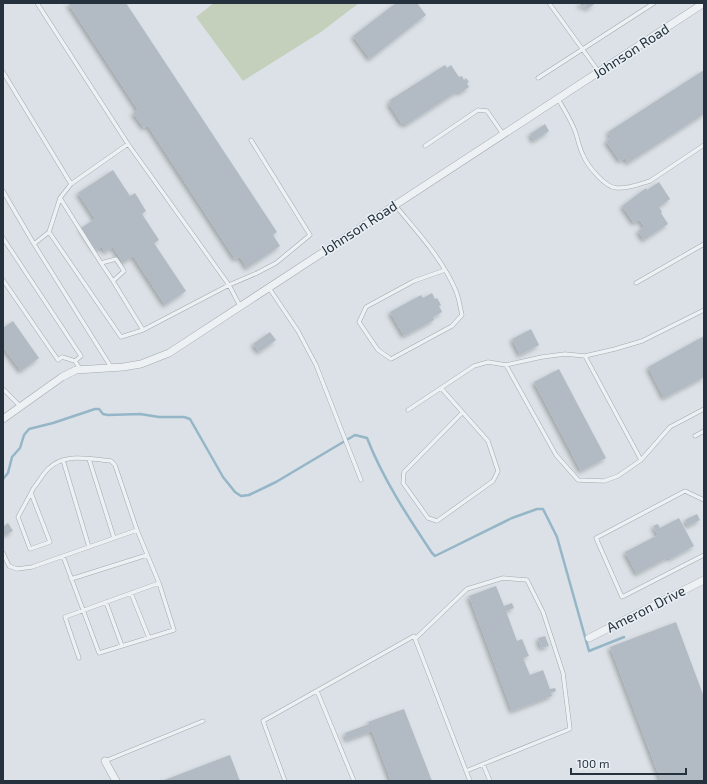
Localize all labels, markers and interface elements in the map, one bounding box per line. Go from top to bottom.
street label: Johnson Road [589,20,672,82]
street label: Johnson Road [317,197,400,259]
street label: Ameron Drive [603,581,688,636]
scale bar [571,750,686,776]
text: 100 m [577,756,609,770]

